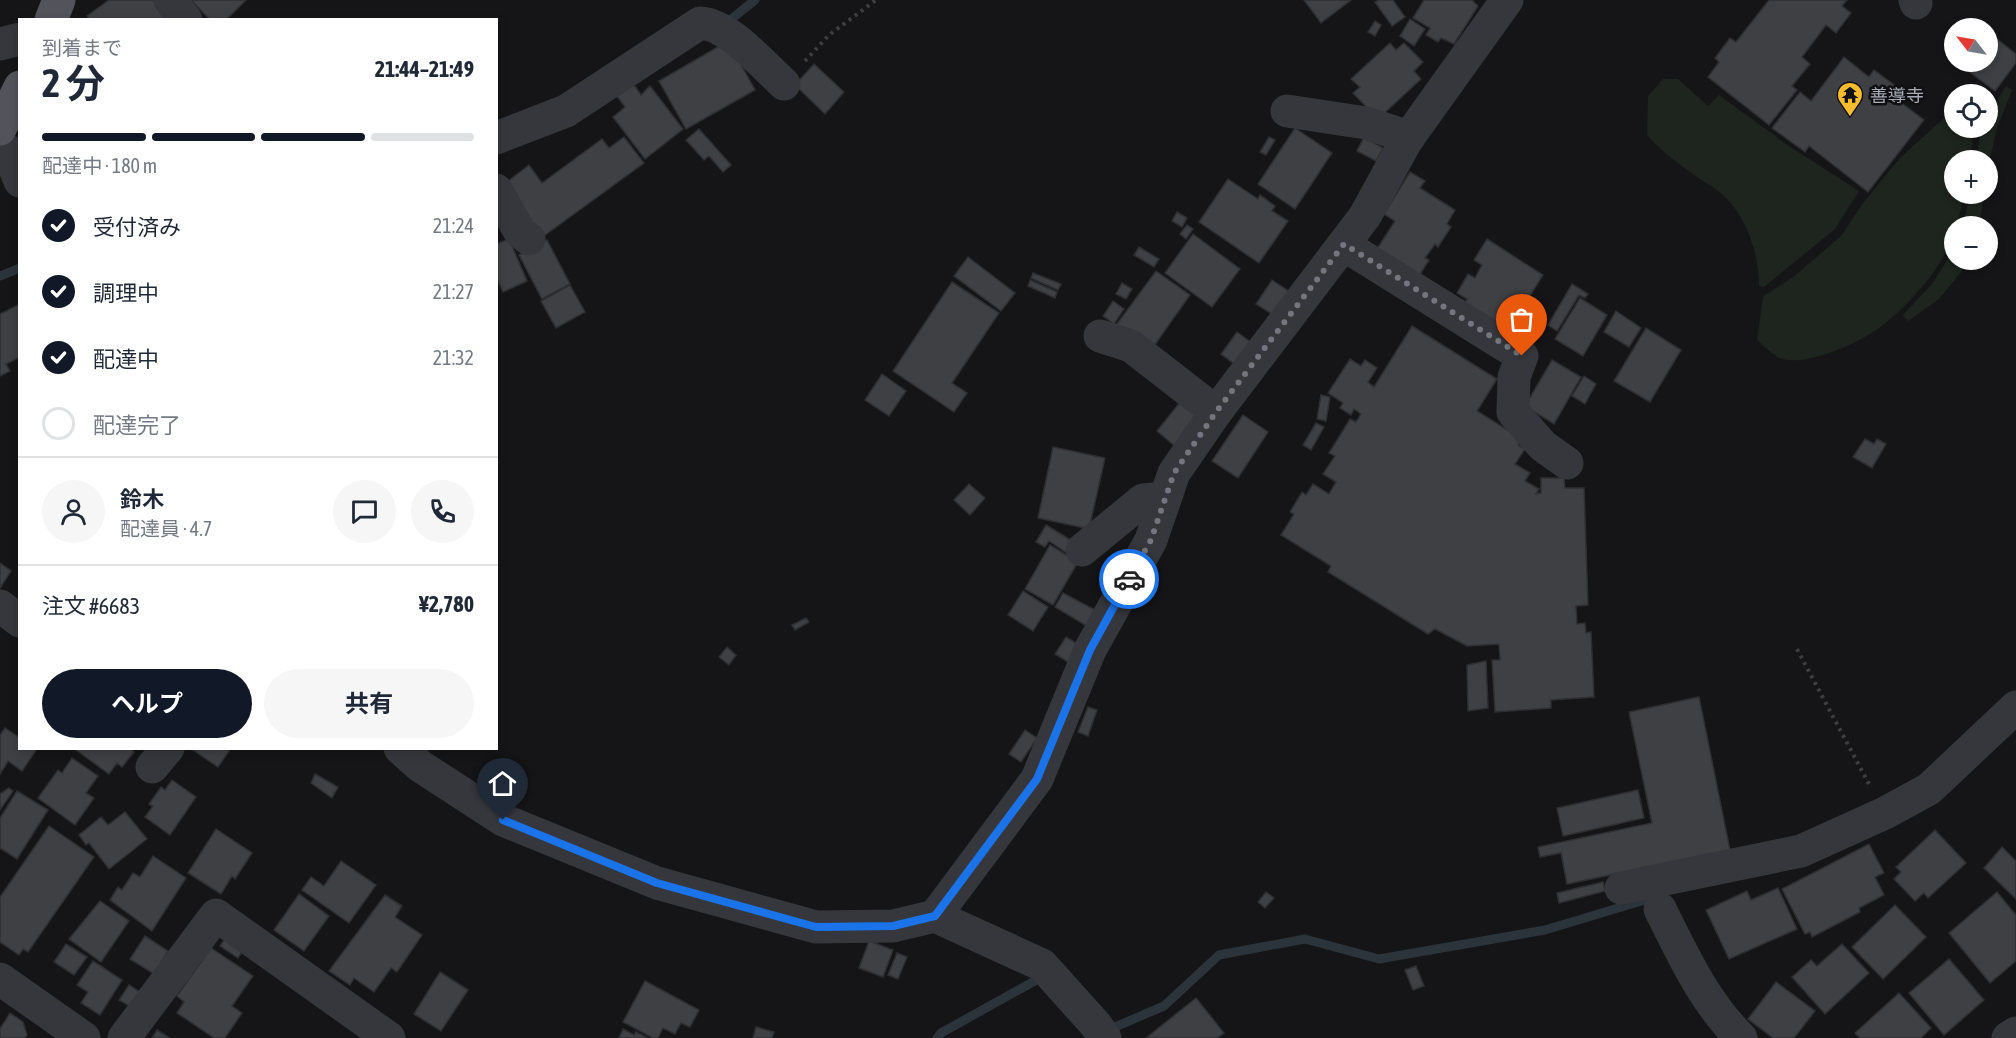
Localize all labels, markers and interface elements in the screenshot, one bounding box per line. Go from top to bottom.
north arrow [1944,18,1998,72]
map controls [1944,18,1998,270]
text: 到着まで [42,36,122,59]
text: 21:44–21:49 [375,56,474,82]
text: 2 分 [42,61,105,105]
temple icon: 善導寺 [1835,80,1865,118]
button: locate [1944,84,1998,138]
place label: 善導寺 [1870,85,1924,106]
button: + [1944,150,1998,204]
text: 配達中 · 180 m [42,154,157,177]
icon: check [42,209,75,242]
text: 受付済み [93,214,181,240]
text: 21:24 [433,214,474,237]
button: − [1944,216,1998,270]
icon: check [42,275,75,308]
text: 調理中 [93,280,159,306]
text: 21:27 [433,280,474,303]
pin [1496,294,1547,356]
icon: bag [1505,303,1538,336]
icon: check [42,341,75,374]
text: 配達中 [93,346,159,372]
text: 21:32 [433,346,474,369]
text: 配達完了 [93,412,181,438]
button: person [42,480,105,543]
button: chat [333,480,396,543]
button: phone [411,480,474,543]
text: 鈴木 [120,486,164,512]
text: 配達員 · 4.7 [120,517,212,540]
courier [1099,549,1159,609]
icon: car [1113,563,1146,596]
text: ¥2,780 [419,591,474,617]
text: 注文 #6683 [42,593,140,619]
button: ヘルプ [42,669,252,738]
button: 共有 [264,669,474,738]
pin [477,758,528,820]
icon: home [486,767,519,800]

